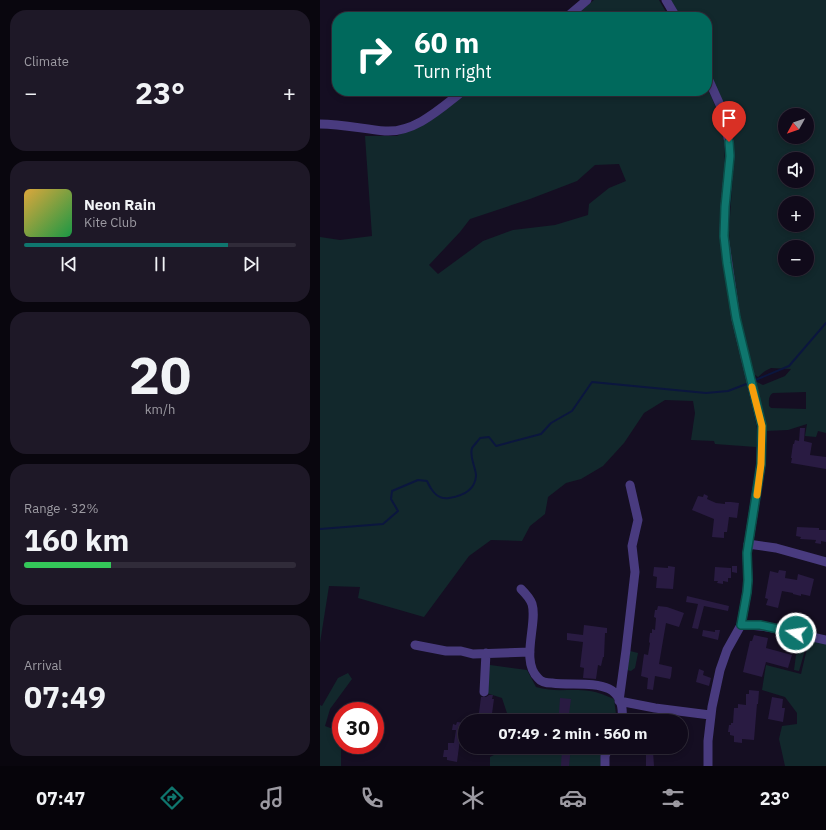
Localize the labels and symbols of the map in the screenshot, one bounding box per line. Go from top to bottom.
pin [712,101,746,142]
north arrow [778,108,814,144]
position arrow [775,612,817,654]
speed limit sign: 30 [332,702,384,754]

